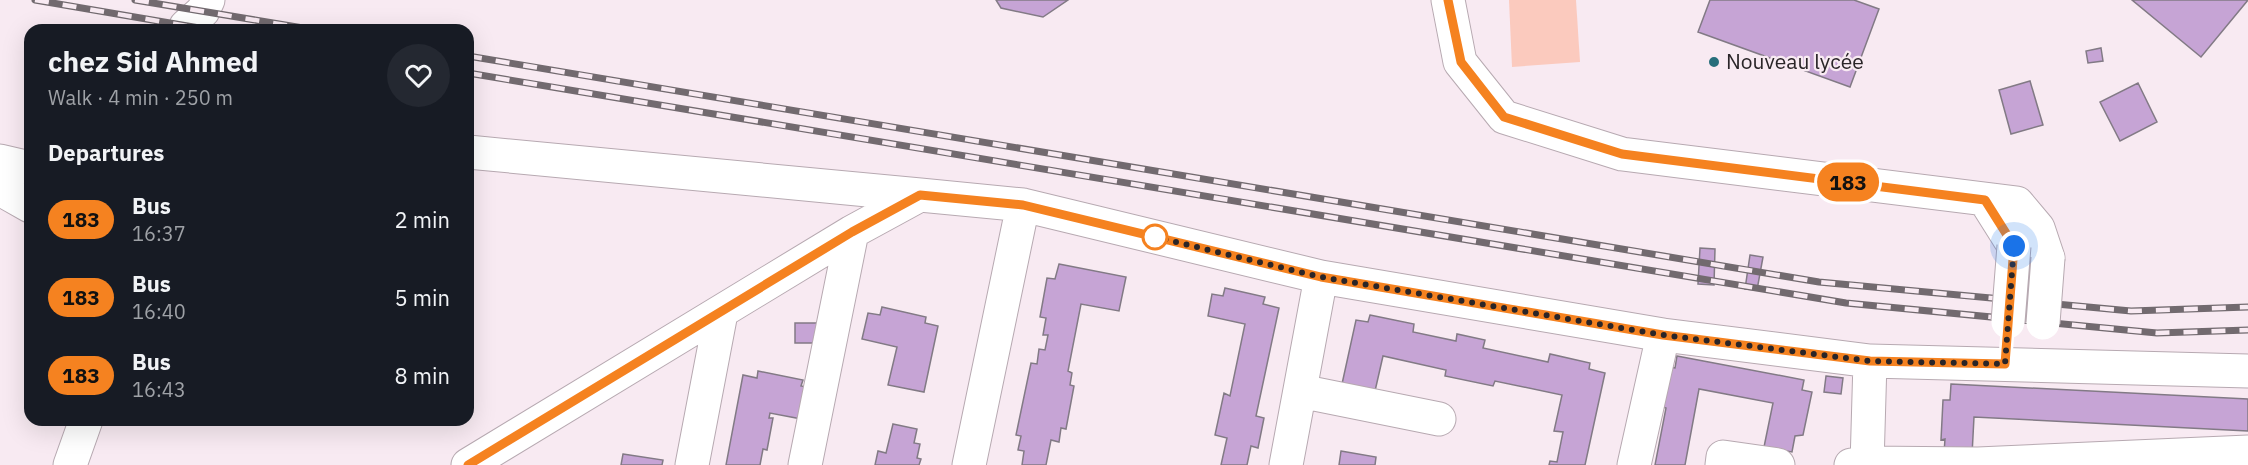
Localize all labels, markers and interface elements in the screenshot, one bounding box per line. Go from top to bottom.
text: chez Sid Ahmed [48,43,259,80]
button: heart [387,44,450,107]
place label: Nouveau lycée [1726,47,1864,75]
marker: Nouveau lycée [1707,55,1721,69]
text: Walk · 4 min · 250 m [48,84,233,111]
text: Departures [48,138,164,167]
line badge: 183 [1814,162,1882,201]
text: 183 [1829,168,1867,196]
text: Bus [132,191,171,220]
text: 183 [62,205,100,233]
text: 2 min [394,205,450,234]
text: 16:37 [132,220,186,247]
unlabelled marker [1142,224,1168,250]
your location [1999,231,2029,261]
text: Bus [132,269,171,298]
text: 183 [62,283,100,311]
text: 5 min [394,283,450,312]
text: 16:40 [132,298,186,325]
text: Bus [132,347,171,376]
text: 183 [62,361,100,389]
text: 8 min [394,361,450,390]
text: 16:43 [132,376,186,403]

